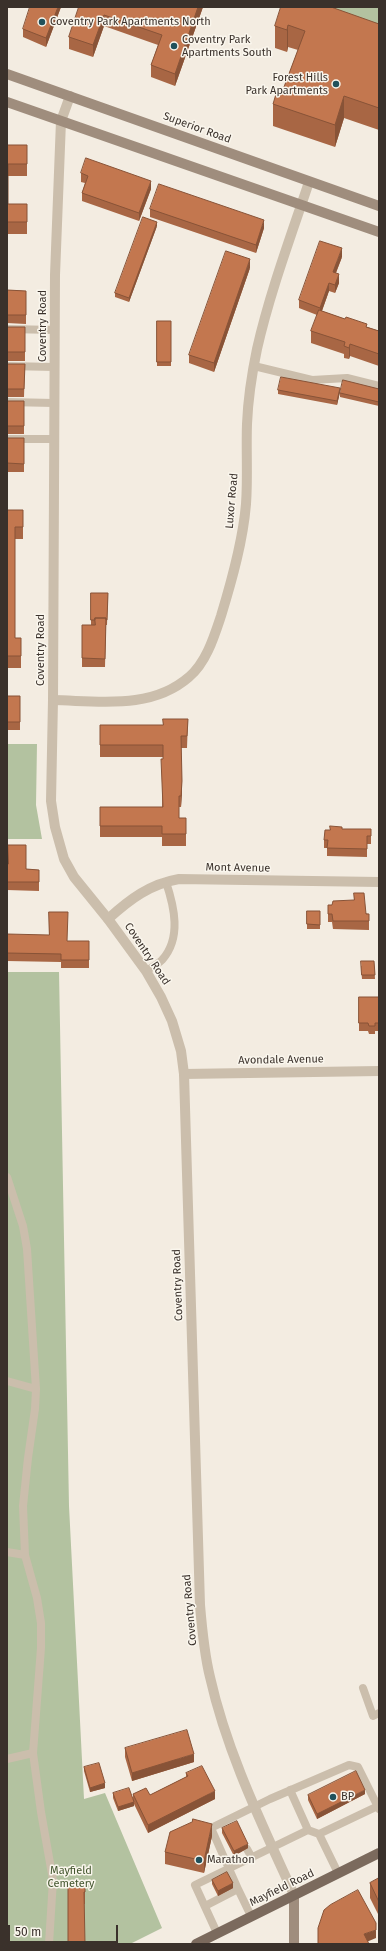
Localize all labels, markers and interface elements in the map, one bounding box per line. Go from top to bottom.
place label: Coventry Park Apartments North [50,15,211,29]
marker: Coventry Park Apartments North [37,17,47,27]
place label: Coventry Park Apartments South [182,33,272,59]
marker: Coventry Park Apartments South [169,41,179,51]
place label: Forest Hills Park Apartments [246,71,328,97]
marker: Forest Hills Park Apartments [331,79,341,89]
street label: Superior Road [161,110,233,146]
street label: Coventry Road [36,290,50,362]
street label: Luxor Road [223,473,241,529]
street label: Coventry Road [34,614,48,686]
street label: Mont Avenue [205,861,271,875]
street label: Coventry Road [121,920,173,988]
street label: Avondale Avenue [238,1053,324,1067]
street label: Coventry Road [170,1249,186,1321]
street label: Coventry Road [180,1574,200,1646]
place label: BP [341,1790,354,1804]
marker: BP [328,1792,338,1802]
place label: Marathon [207,1853,255,1867]
marker: Marathon [194,1855,204,1865]
park label: Mayfield Cemetery [48,1864,94,1890]
street label: Mayfield Road [248,1867,316,1909]
scale bar [10,1917,120,1943]
text: 50 m [15,1925,41,1939]

